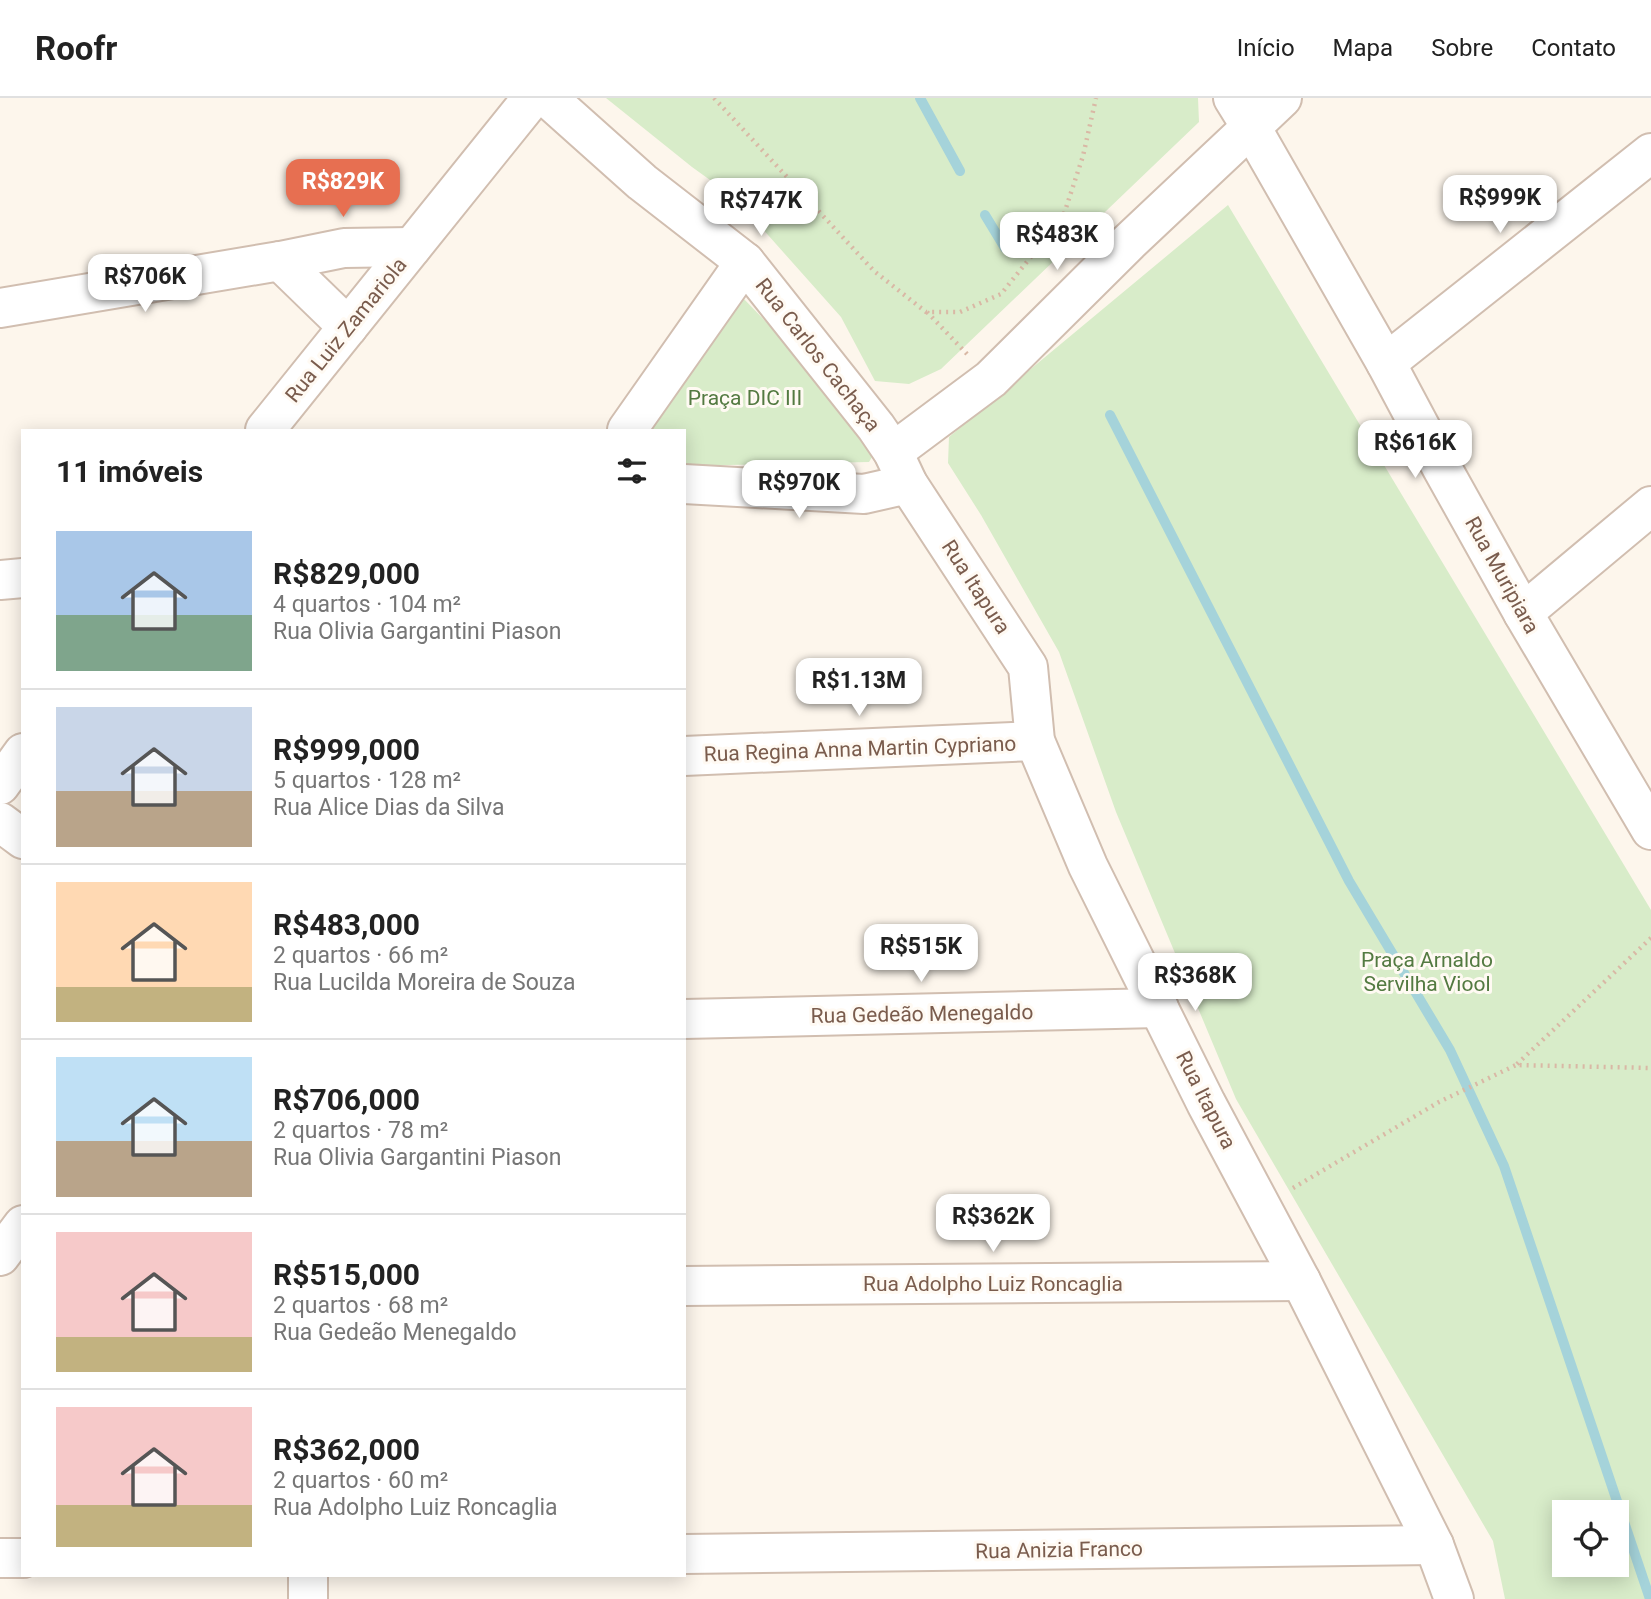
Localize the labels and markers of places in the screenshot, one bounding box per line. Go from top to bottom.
pin: R$829K [286,159,400,219]
pin: R$999K [1443,176,1557,235]
pin: R$747K [704,178,818,238]
pin: R$483K [1000,212,1114,272]
pin: R$706K [88,254,202,314]
pin: R$616K [1358,420,1472,480]
pin: R$970K [742,460,856,520]
pin: R$1.13M [794,658,924,718]
pin: R$515K [864,924,978,984]
pin: R$368K [1138,954,1252,1013]
pin: R$362K [936,1194,1050,1254]

